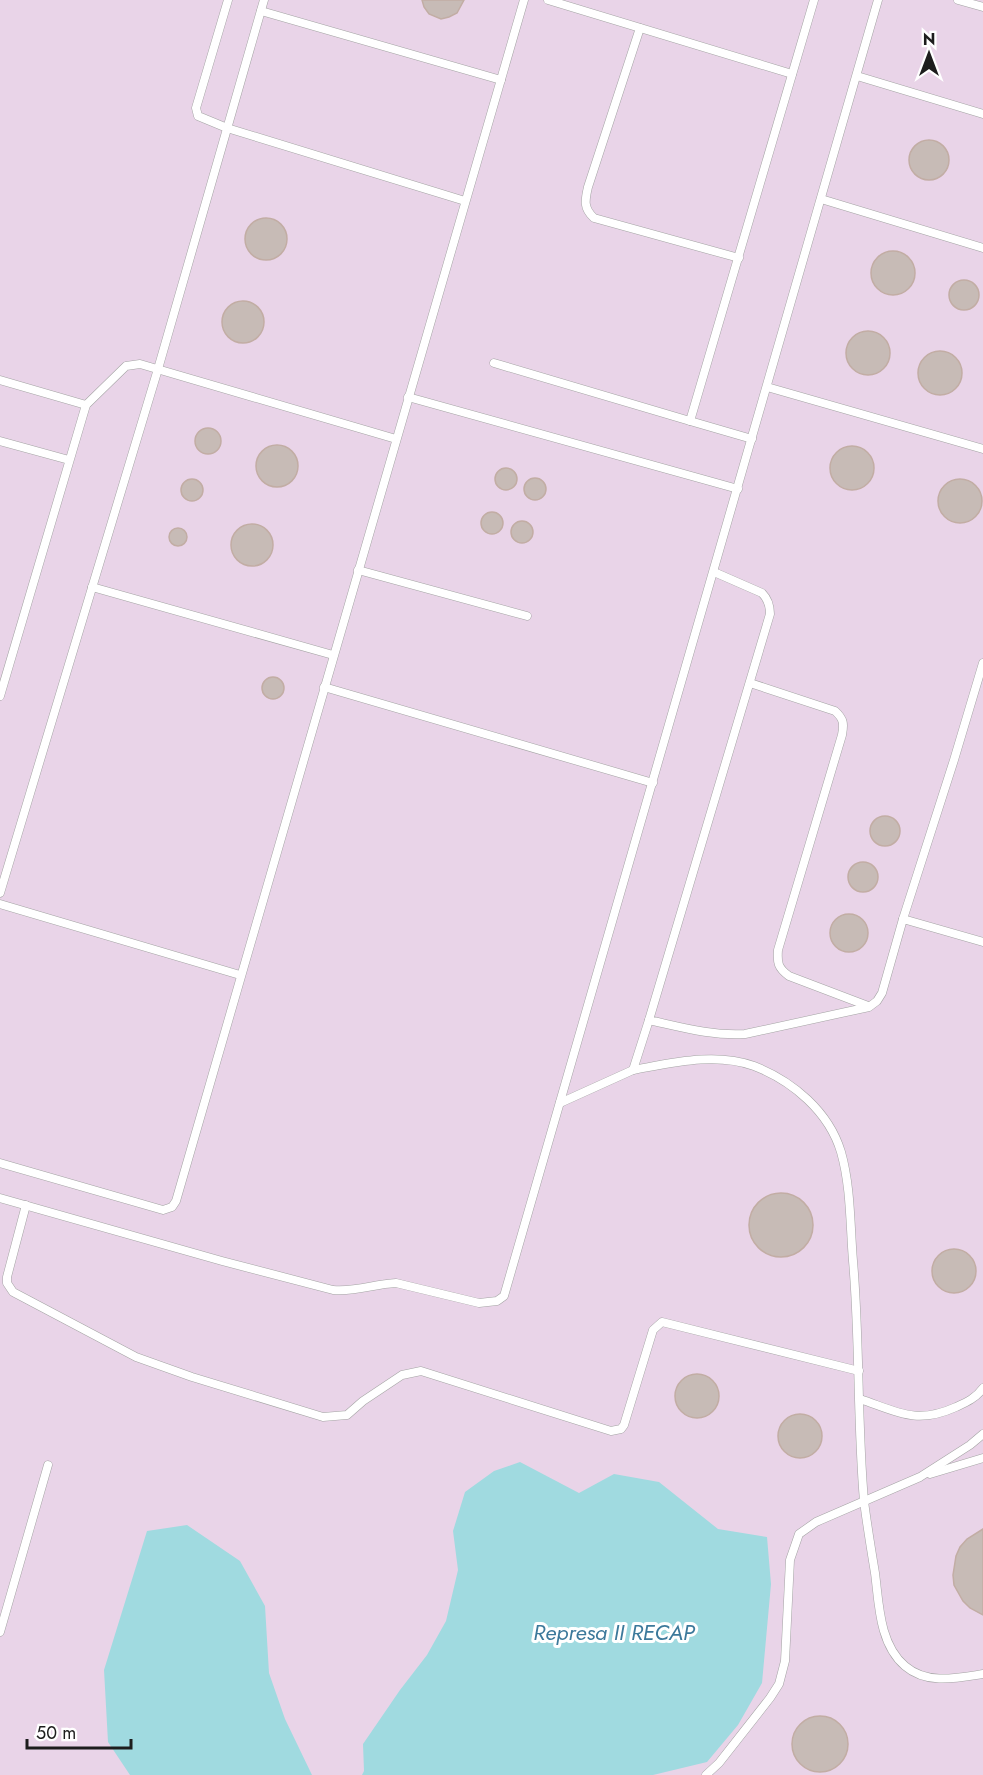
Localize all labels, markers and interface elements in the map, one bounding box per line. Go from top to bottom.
north arrow [899,24,959,84]
text: N [923,28,935,51]
water label: Represa II RECAP [533,1616,696,1648]
scale bar [27,1712,130,1750]
text: 50 m [36,1720,76,1746]

